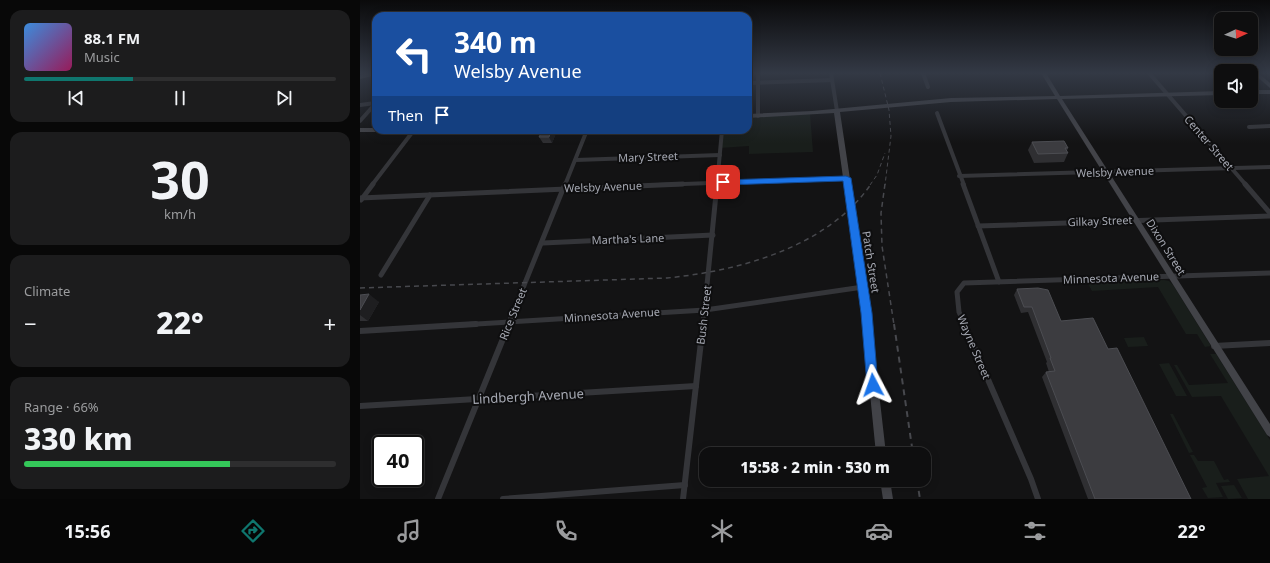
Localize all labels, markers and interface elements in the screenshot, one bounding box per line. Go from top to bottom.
north arrow [1214,12,1258,56]
map controls [1214,12,1258,108]
text: 340 m [454,23,537,61]
text: 88.1 FM [84,28,140,48]
icon: left [388,28,440,80]
text: Music [84,48,120,66]
text: Welsby Avenue [454,59,582,83]
button: sound [1214,64,1258,108]
icon: previous [65,87,87,109]
icon: pause [169,87,191,109]
icon: next [273,87,295,109]
icon: arrive [431,104,453,126]
text: Then [388,105,423,125]
street label: Center Street [1181,112,1237,173]
text: 30 [150,143,210,214]
street label: Mary Street [618,148,678,165]
street label: Welsby Avenue [1076,163,1154,180]
pin [706,165,740,199]
icon: arrive [712,171,734,193]
street label: Welsby Avenue [564,178,642,195]
text: km/h [164,205,196,223]
street label: Gilkay Street [1067,212,1133,229]
street label: Dixon Street [1143,216,1190,278]
street label: Martha's Lane [591,230,665,247]
street label: Patch Street [859,230,884,294]
street label: Minnesota Avenue [1063,268,1159,287]
text: Climate [24,282,70,300]
street label: Bush Street [692,284,715,345]
street label: Rice Street [495,286,530,342]
text: 22° [156,302,204,343]
street label: Minnesota Avenue [563,304,660,325]
text: − [24,308,37,338]
text: + [323,308,336,338]
street label: Wayne Street [954,312,995,381]
position arrow [852,364,894,406]
street label: Lindbergh Avenue [472,384,584,408]
text: Range · 66% [24,398,99,416]
text: 330 km [24,418,133,459]
speed limit sign: 40 [372,435,424,487]
text: 15:58 · 2 min · 530 m [740,457,890,477]
icon: directions [239,517,267,545]
icon: music [395,517,423,545]
icon: phone [552,517,580,545]
icon: climate [708,517,736,545]
icon: car [865,517,893,545]
icon: filters [1021,517,1049,545]
text: 15:56 [64,519,110,543]
text: 22° [1178,519,1206,543]

